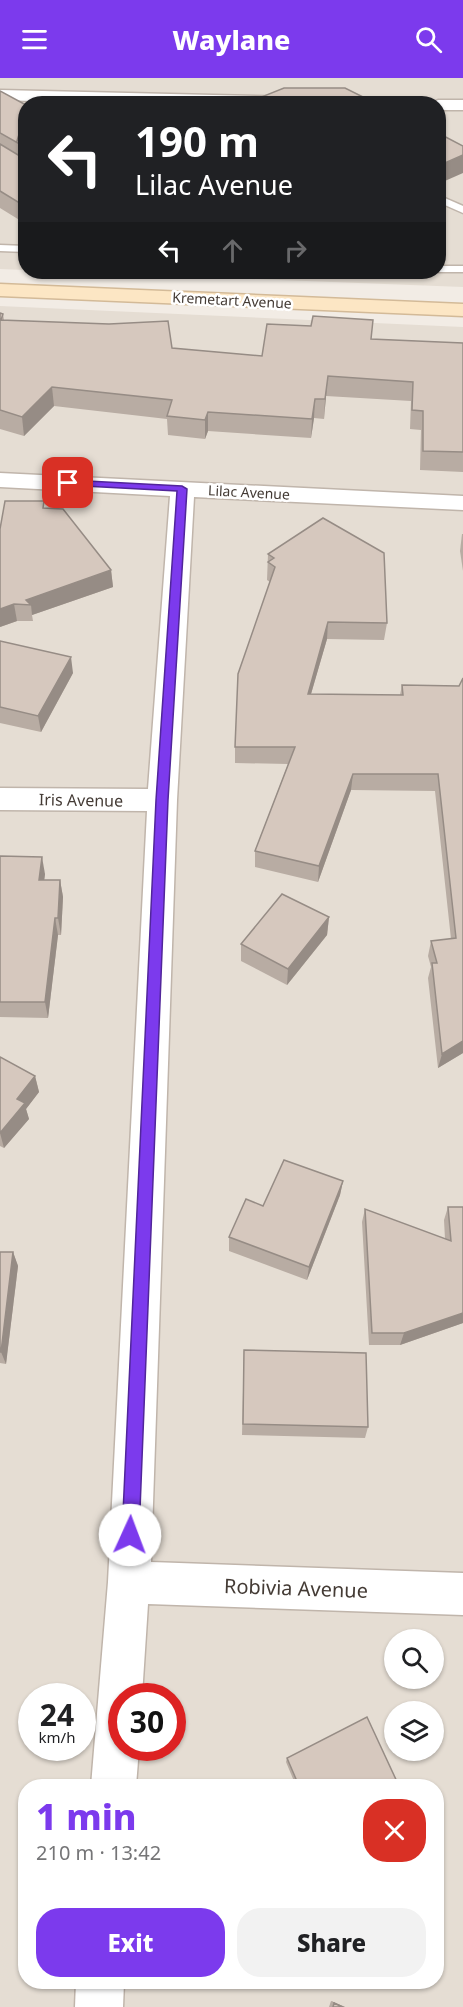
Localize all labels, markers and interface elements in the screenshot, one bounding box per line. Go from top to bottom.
text: Waylane [173,21,290,58]
icon: menu [18,23,51,56]
icon: search [412,23,445,56]
text: 190 m [135,112,259,169]
icon: left [36,120,114,198]
text: Lilac Avenue [135,166,293,203]
icon: left [153,234,186,267]
icon: ahead [216,234,249,267]
icon: right [279,234,312,267]
street label: Kremetart Avenue [172,287,292,313]
pin [42,457,93,508]
icon: arrive [51,466,84,499]
street label: Lilac Avenue [208,480,291,504]
street label: Iris Avenue [39,788,123,812]
position arrow [98,1503,162,1567]
street label: Robivia Avenue [224,1572,368,1604]
map controls [384,1629,444,1761]
button: search [384,1629,444,1689]
speed limit sign: 30 [108,1683,186,1761]
text: 24 [40,1694,74,1735]
button: layers [384,1701,444,1761]
text: km/h [39,1727,75,1747]
text: 1 min [36,1792,137,1841]
button: close [363,1799,426,1862]
text: 210 m · 13:42 [36,1839,161,1866]
button: Exit [36,1908,225,1977]
button: Share [237,1908,426,1977]

